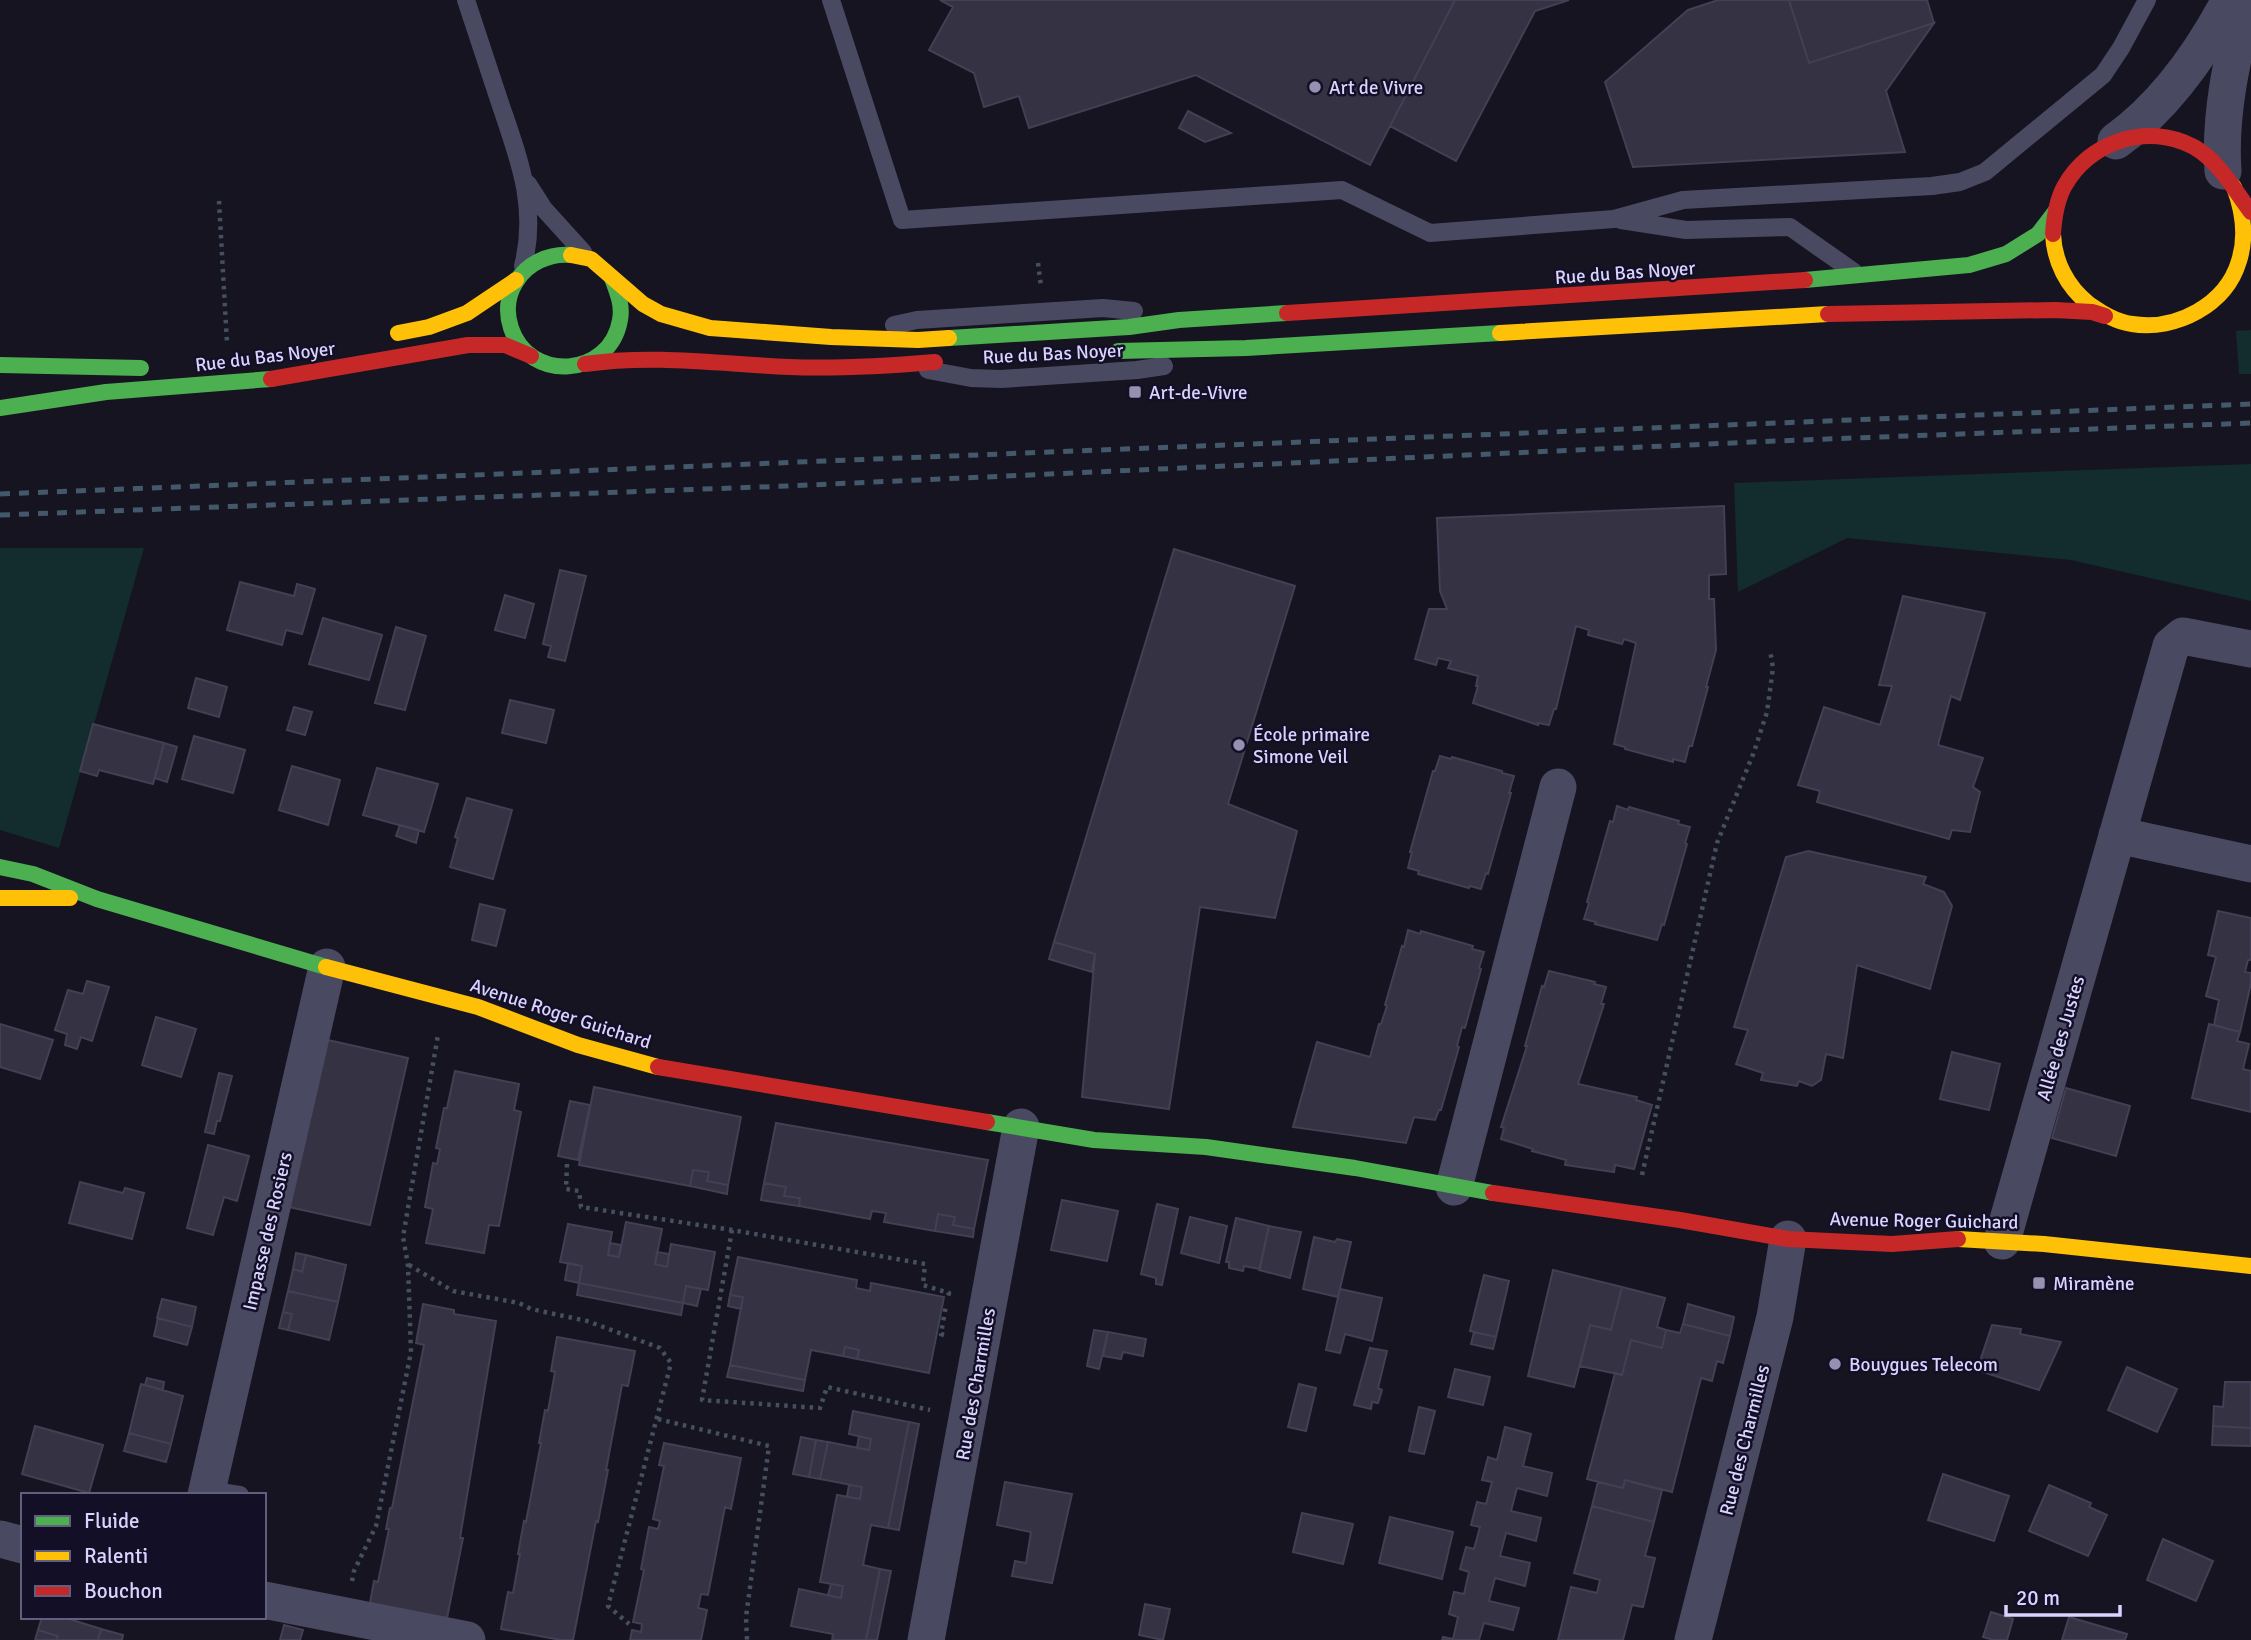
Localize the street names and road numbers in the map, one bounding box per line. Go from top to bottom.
street label: Rue du Bas Noyer [1554,256,1696,290]
street label: Rue du Bas Noyer [194,336,337,377]
street label: Rue du Bas Noyer [982,338,1124,370]
street label: Avenue Roger Guichard [467,973,654,1055]
street label: Allée des Justes [2032,973,2090,1104]
street label: Impasse des Rosiers [238,1150,298,1313]
street label: Avenue Roger Guichard [1829,1207,2019,1235]
street label: Rue des Charmilles [951,1306,1001,1462]
street label: Rue des Charmilles [1715,1362,1775,1518]

